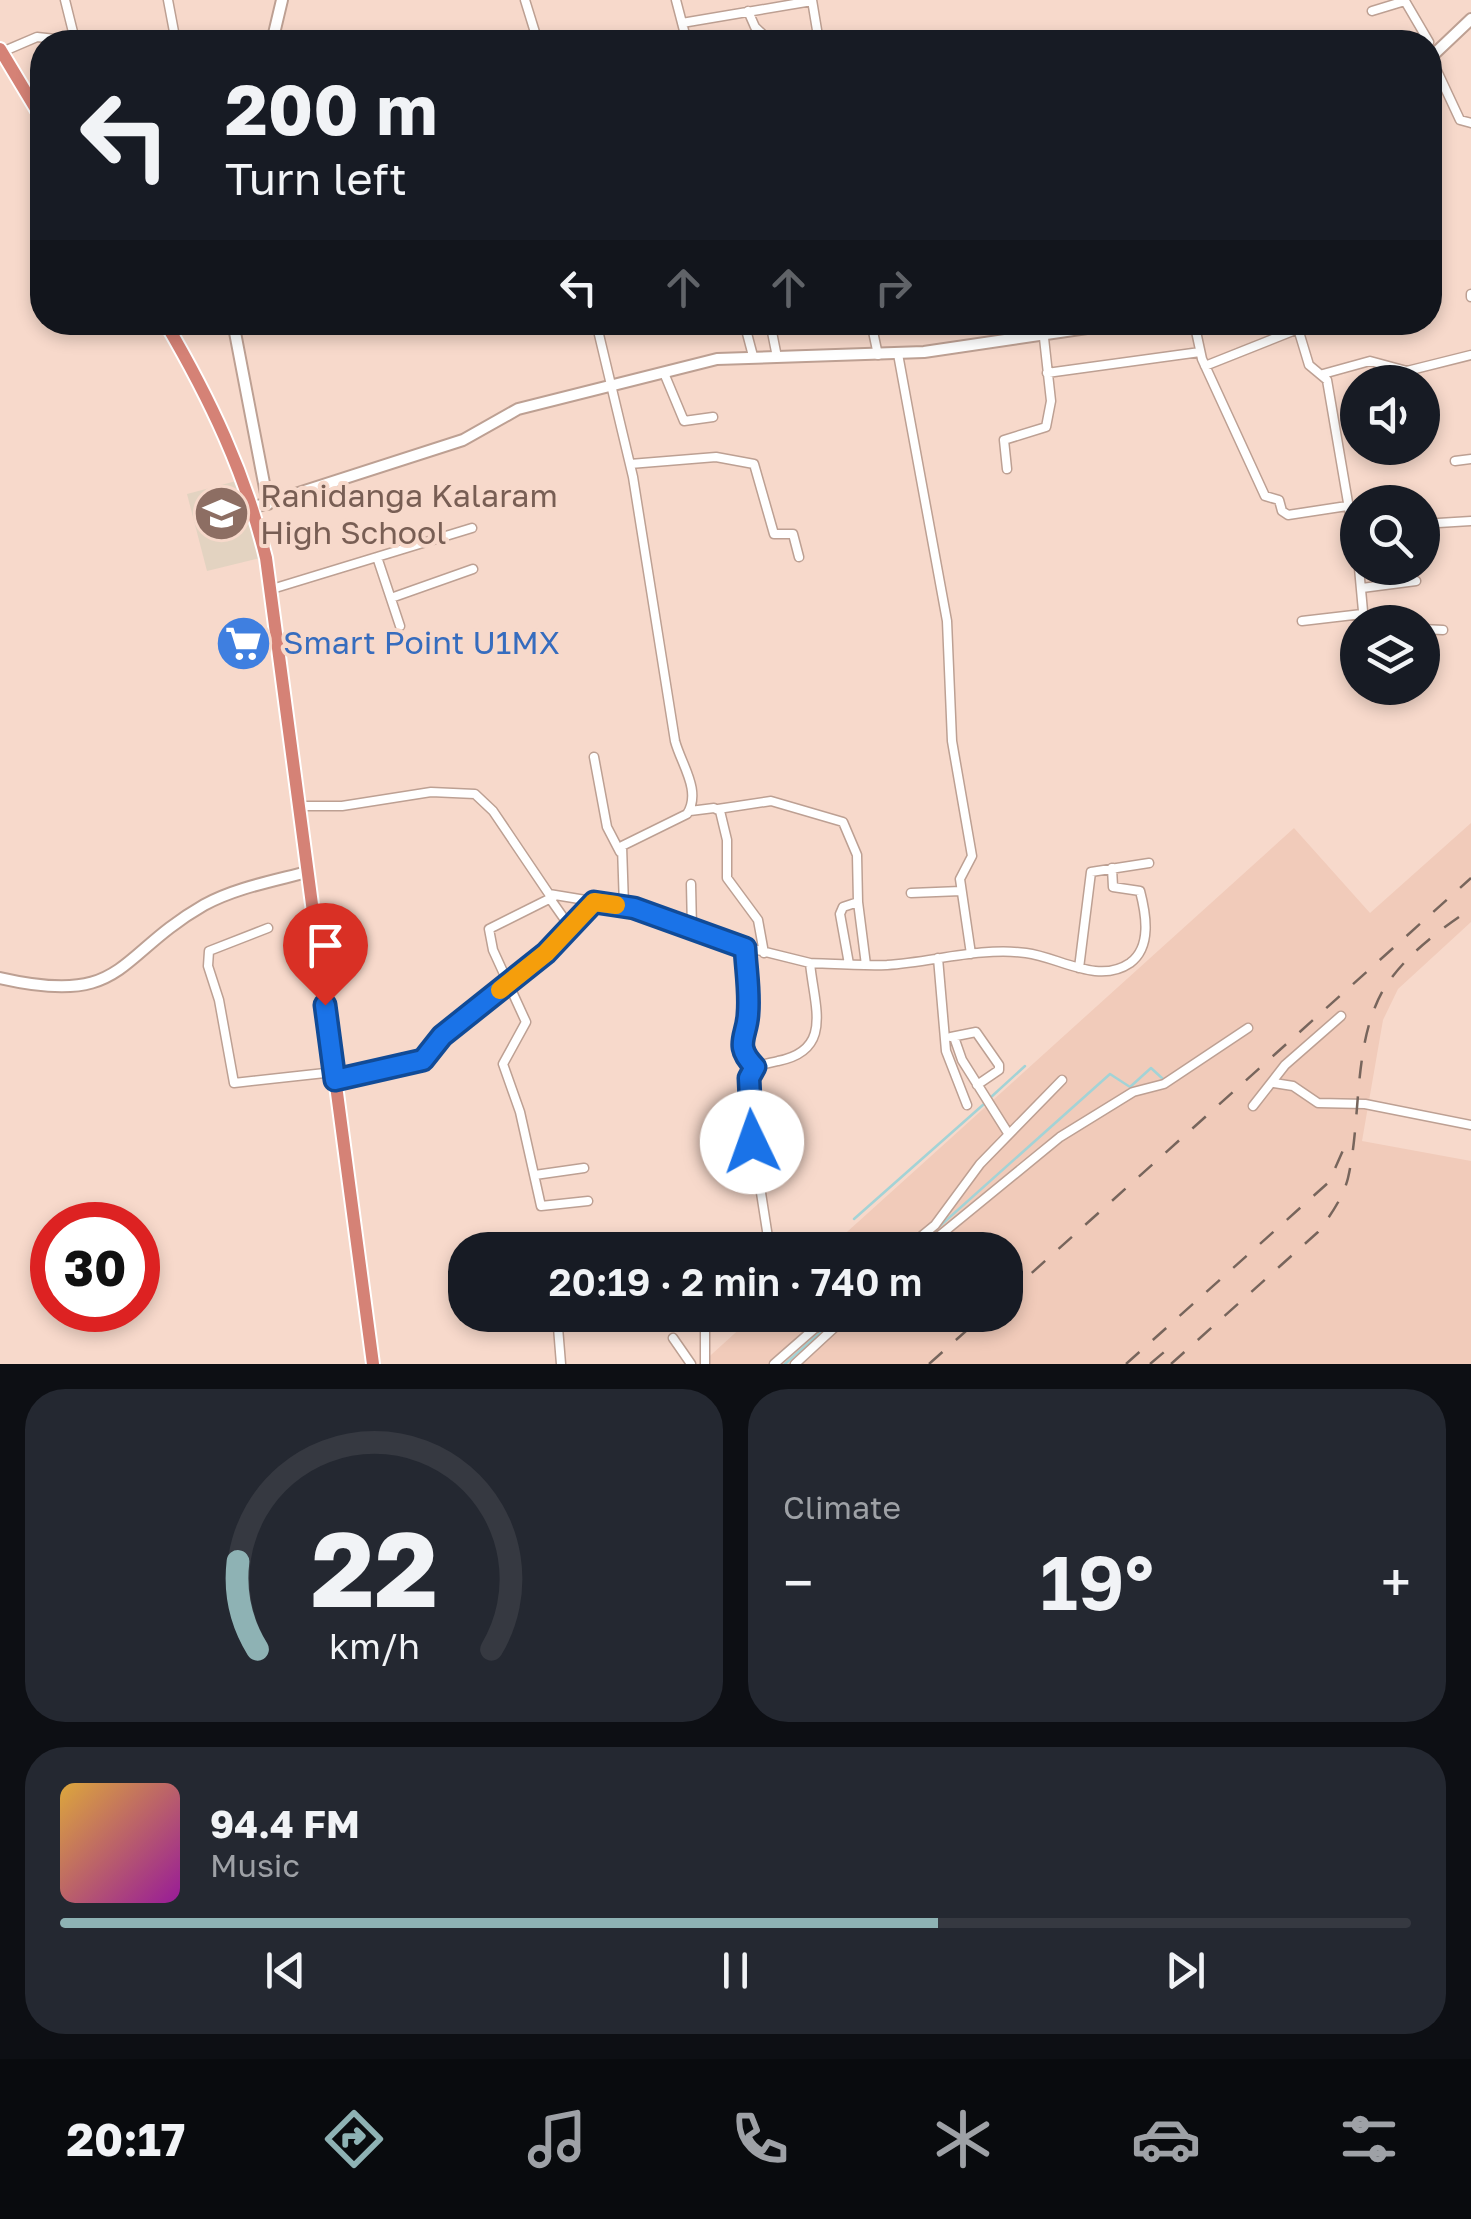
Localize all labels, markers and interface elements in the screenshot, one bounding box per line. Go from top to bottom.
text: 200 m [225,66,437,150]
icon: left [60,70,190,200]
text: Turn left [225,151,407,205]
icon: left [551,260,606,315]
icon: ahead [656,260,711,315]
icon: ahead [761,260,816,315]
icon: right [866,260,921,315]
map controls [1340,365,1440,705]
button: sound [1340,365,1440,465]
place label: Ranidanga Kalaram High School [260,476,558,551]
school or university icon: Ranidanga Kalaram High School [191,484,251,544]
button: search [1340,485,1440,585]
button: layers [1340,605,1440,705]
supermarket icon: Smart Point U1MX [214,613,274,673]
place label: Smart Point U1MX [283,623,560,661]
pin [283,903,368,1006]
icon: arrive [298,918,353,973]
position arrow [700,1090,804,1194]
speed limit sign: 30 [30,1202,160,1332]
text: 20:19 · 2 min · 740 m [549,1259,922,1304]
text: Climate [783,1488,901,1526]
text: 22 [311,1505,437,1630]
text: 19° [1040,1536,1154,1627]
text: − [783,1549,813,1615]
text: + [1381,1549,1411,1615]
text: km/h [329,1624,419,1667]
text: 94.4 FM [210,1801,360,1846]
text: Music [210,1846,300,1884]
icon: previous [258,1943,313,1998]
icon: pause [708,1943,763,1998]
icon: next [1158,1943,1213,1998]
icon: directions [319,2104,389,2174]
icon: music [522,2104,592,2174]
icon: phone [725,2104,795,2174]
icon: climate [928,2104,998,2174]
icon: car [1131,2104,1201,2174]
icon: filters [1334,2104,1404,2174]
text: 20:17 [67,2112,185,2166]

